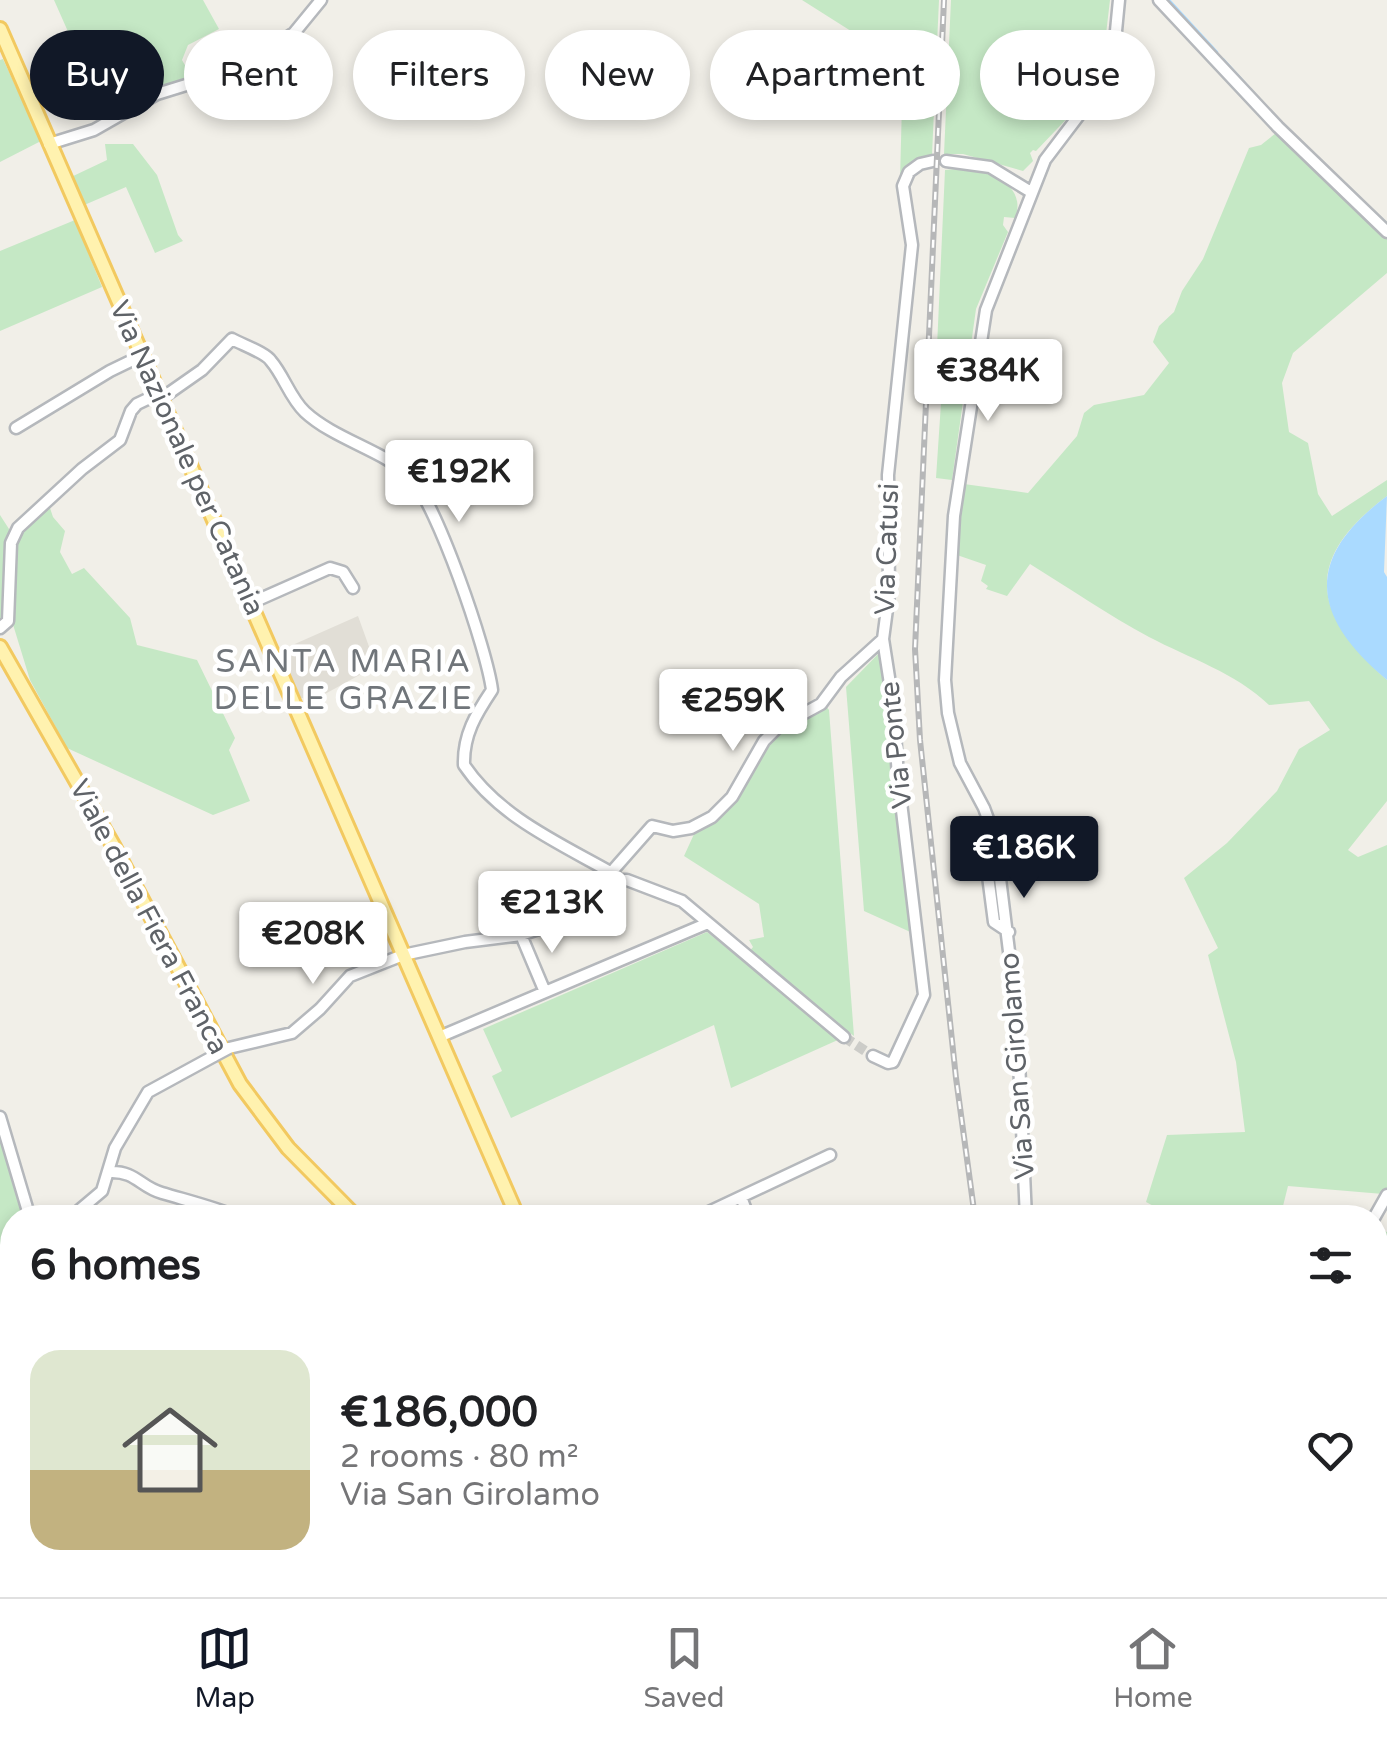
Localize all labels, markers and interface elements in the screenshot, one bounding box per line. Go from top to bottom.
chip: Buy [30,30,164,120]
chip: Rent [184,30,333,120]
chip: Filters [353,30,525,120]
chip: New [545,30,690,120]
chip: Apartment [710,30,960,120]
chip: House [980,30,1155,120]
street label: Via Nazionale per Catania [102,295,272,621]
pin: €384K [918,339,1058,424]
text: €384K [936,352,1040,390]
pin: €192K [389,440,529,525]
text: €192K [407,453,511,491]
street label: Via Catusi [868,482,906,616]
district label: SANTA MARIA DELLE GRAZIE [214,643,474,718]
pin: €259K [663,669,803,754]
street label: Via Ponte [872,680,920,810]
text: €259K [681,682,785,720]
street label: Viale della Fiera Franca [62,774,236,1060]
pin: €186K [954,816,1094,901]
text: €186K [972,829,1076,867]
pin: €213K [482,871,622,956]
text: €213K [500,884,604,922]
pin: €208K [243,902,383,987]
text: €208K [261,915,365,953]
street label: Via San Girolamo [992,951,1042,1181]
icon: filters [1303,1238,1358,1293]
text: 6 homes [30,1240,201,1291]
text: €186,000 [340,1387,538,1438]
icon: home [110,1390,230,1510]
icon: heart [1303,1423,1358,1478]
text: 2 rooms · 80 m² [340,1438,579,1476]
text: Via San Girolamo [340,1476,600,1514]
tab: Map [194,1621,255,1715]
tab: Saved [644,1621,725,1715]
tab: Home [1113,1621,1193,1715]

